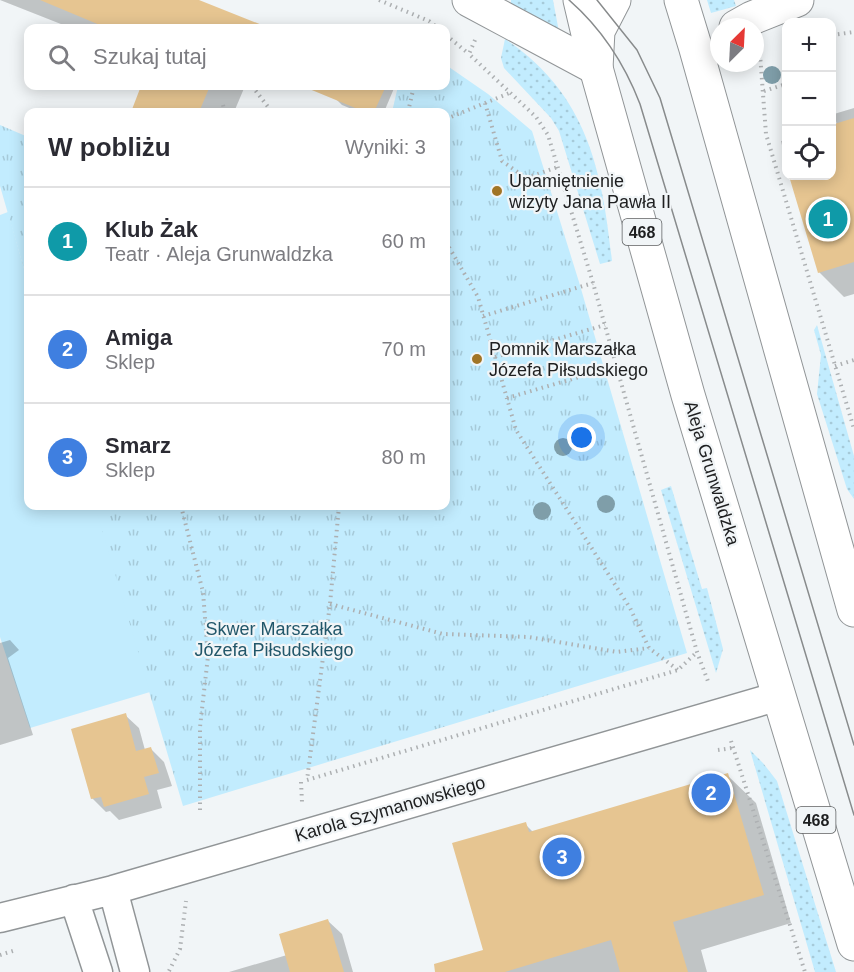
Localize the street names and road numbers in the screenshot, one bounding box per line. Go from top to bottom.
road number: 468 [622,219,662,245]
street label: Aleja Grunwaldzka [680,398,744,549]
street label: Karola Szymanowskiego [293,772,487,846]
road number: 468 [796,807,836,833]

